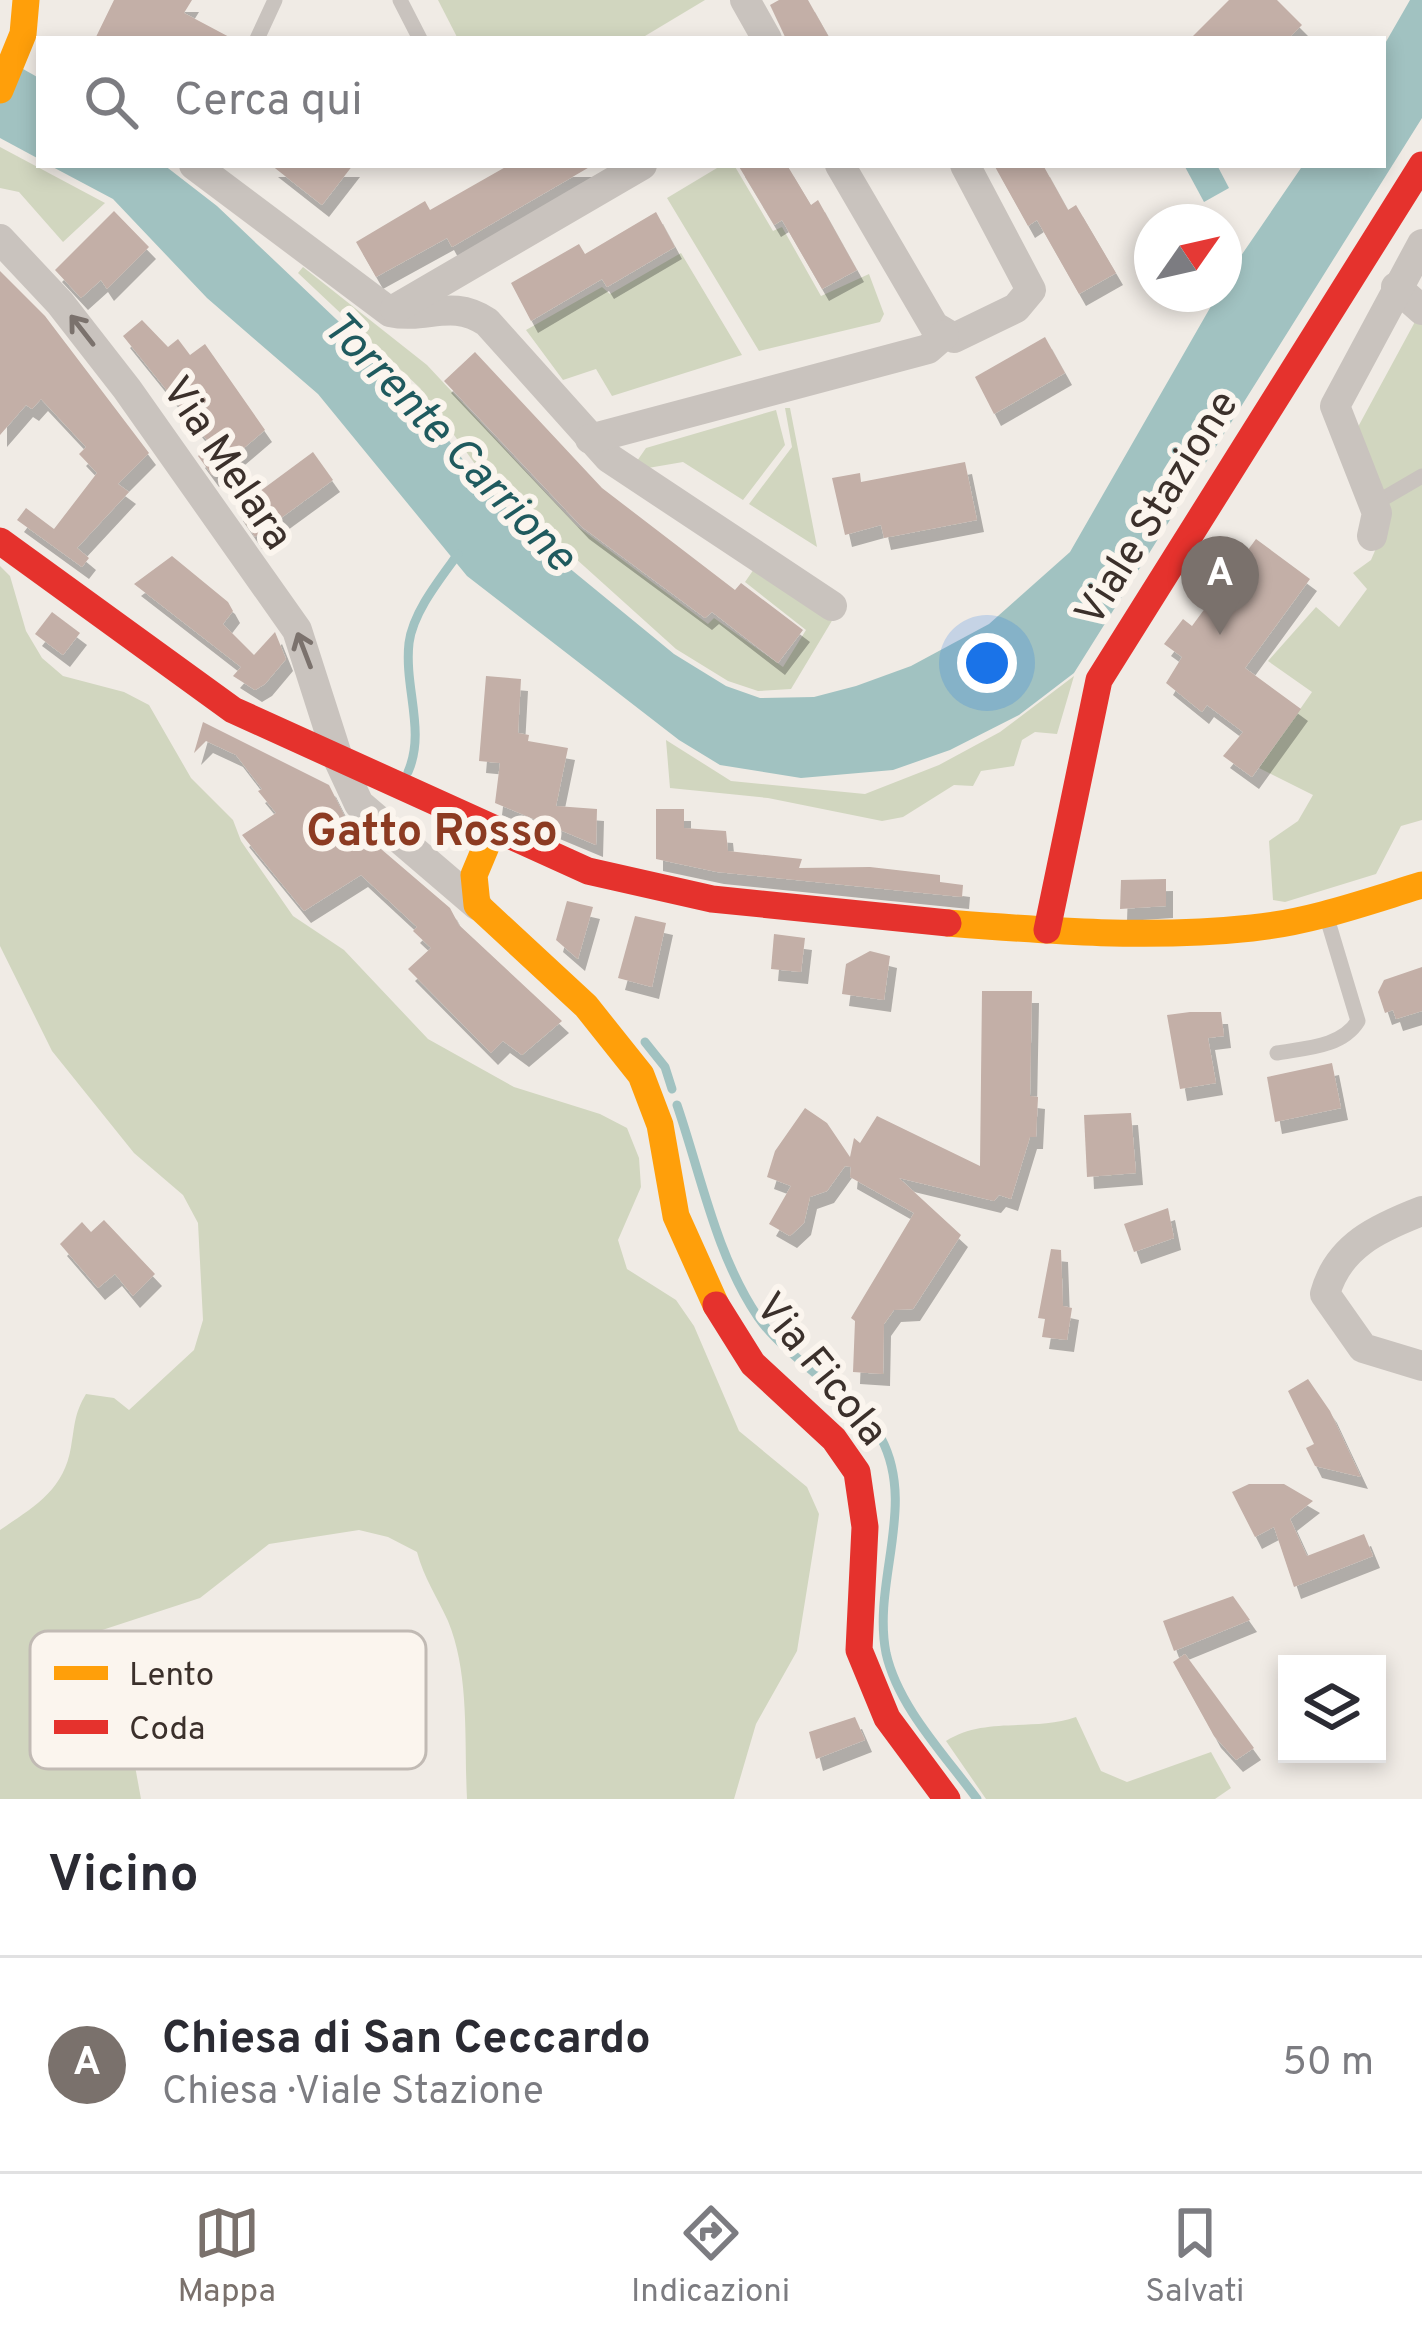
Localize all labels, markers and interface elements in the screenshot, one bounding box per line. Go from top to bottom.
search box [36,36,1386,168]
icon: search [78,69,144,135]
text: Cerca qui [174,74,363,131]
north arrow [1134,204,1242,312]
water label: Torrente Carrione [309,301,587,586]
one-way arrow [69,315,96,347]
street label: Via Melara [148,368,303,561]
street label: Viale Stazione [1065,382,1252,637]
pin: A [1181,536,1259,635]
one-way arrow [292,632,314,669]
your location [957,633,1017,693]
district label: Gatto Rosso [306,805,558,862]
street label: Via Ficola [742,1283,897,1458]
legend [30,1631,426,1769]
map controls [1278,1655,1386,1763]
button: layers [1278,1655,1386,1763]
text: Lento [129,1656,214,1698]
text: Coda [129,1710,205,1752]
text: Vicino [48,1845,199,1910]
text: Chiesa di San Ceccardo [162,2012,651,2069]
text: A [73,2040,101,2089]
text: 50 m [1283,2040,1374,2089]
text: Chiesa · Viale Stazione [162,2069,544,2118]
tab: Mappa [178,2200,276,2314]
tab: Indicazioni [631,2200,790,2314]
tab: Salvati [1145,2200,1244,2314]

